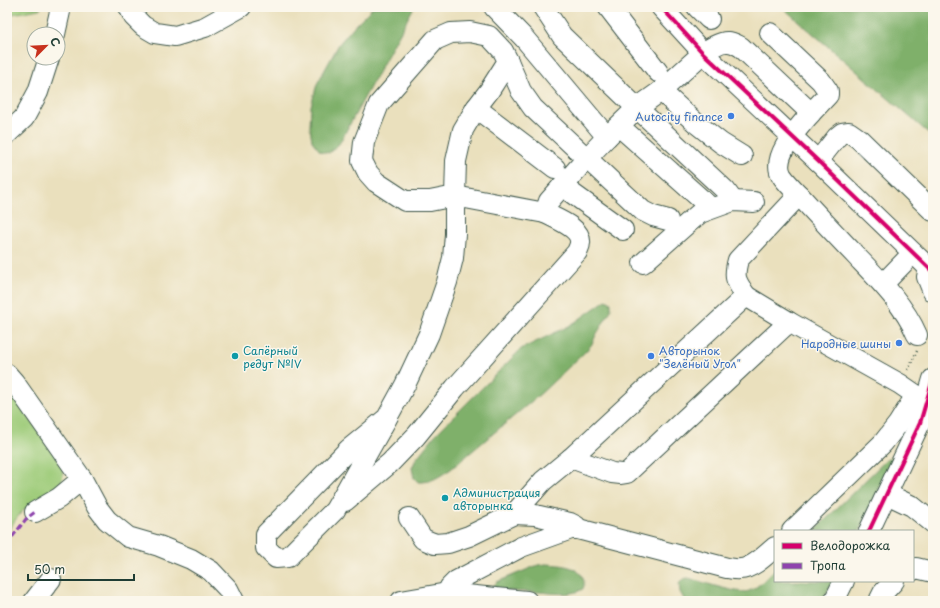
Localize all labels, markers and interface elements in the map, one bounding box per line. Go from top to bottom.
north arrow [26,26,66,66]
text: С [46,34,65,49]
place label: Autocity finance [635,108,723,125]
marker: Autocity finance [726,111,736,121]
place label: Народные шины [801,335,891,352]
marker: Народные шины [894,338,904,348]
place label: Сапёрный редут №IV [243,342,302,372]
place label: Авторынок "Зелёный Угол" [659,342,741,372]
marker: Сапёрный редут №IV [230,351,240,361]
marker: Авторынок "Зелёный Угол" [646,351,656,361]
place label: Администрация авторынка [453,484,541,514]
marker: Администрация авторынка [440,493,450,503]
legend [774,530,914,582]
text: Велодорожка [810,536,890,554]
scale bar [28,556,134,582]
text: Тропа [810,556,846,574]
text: 50 m [34,560,65,578]

